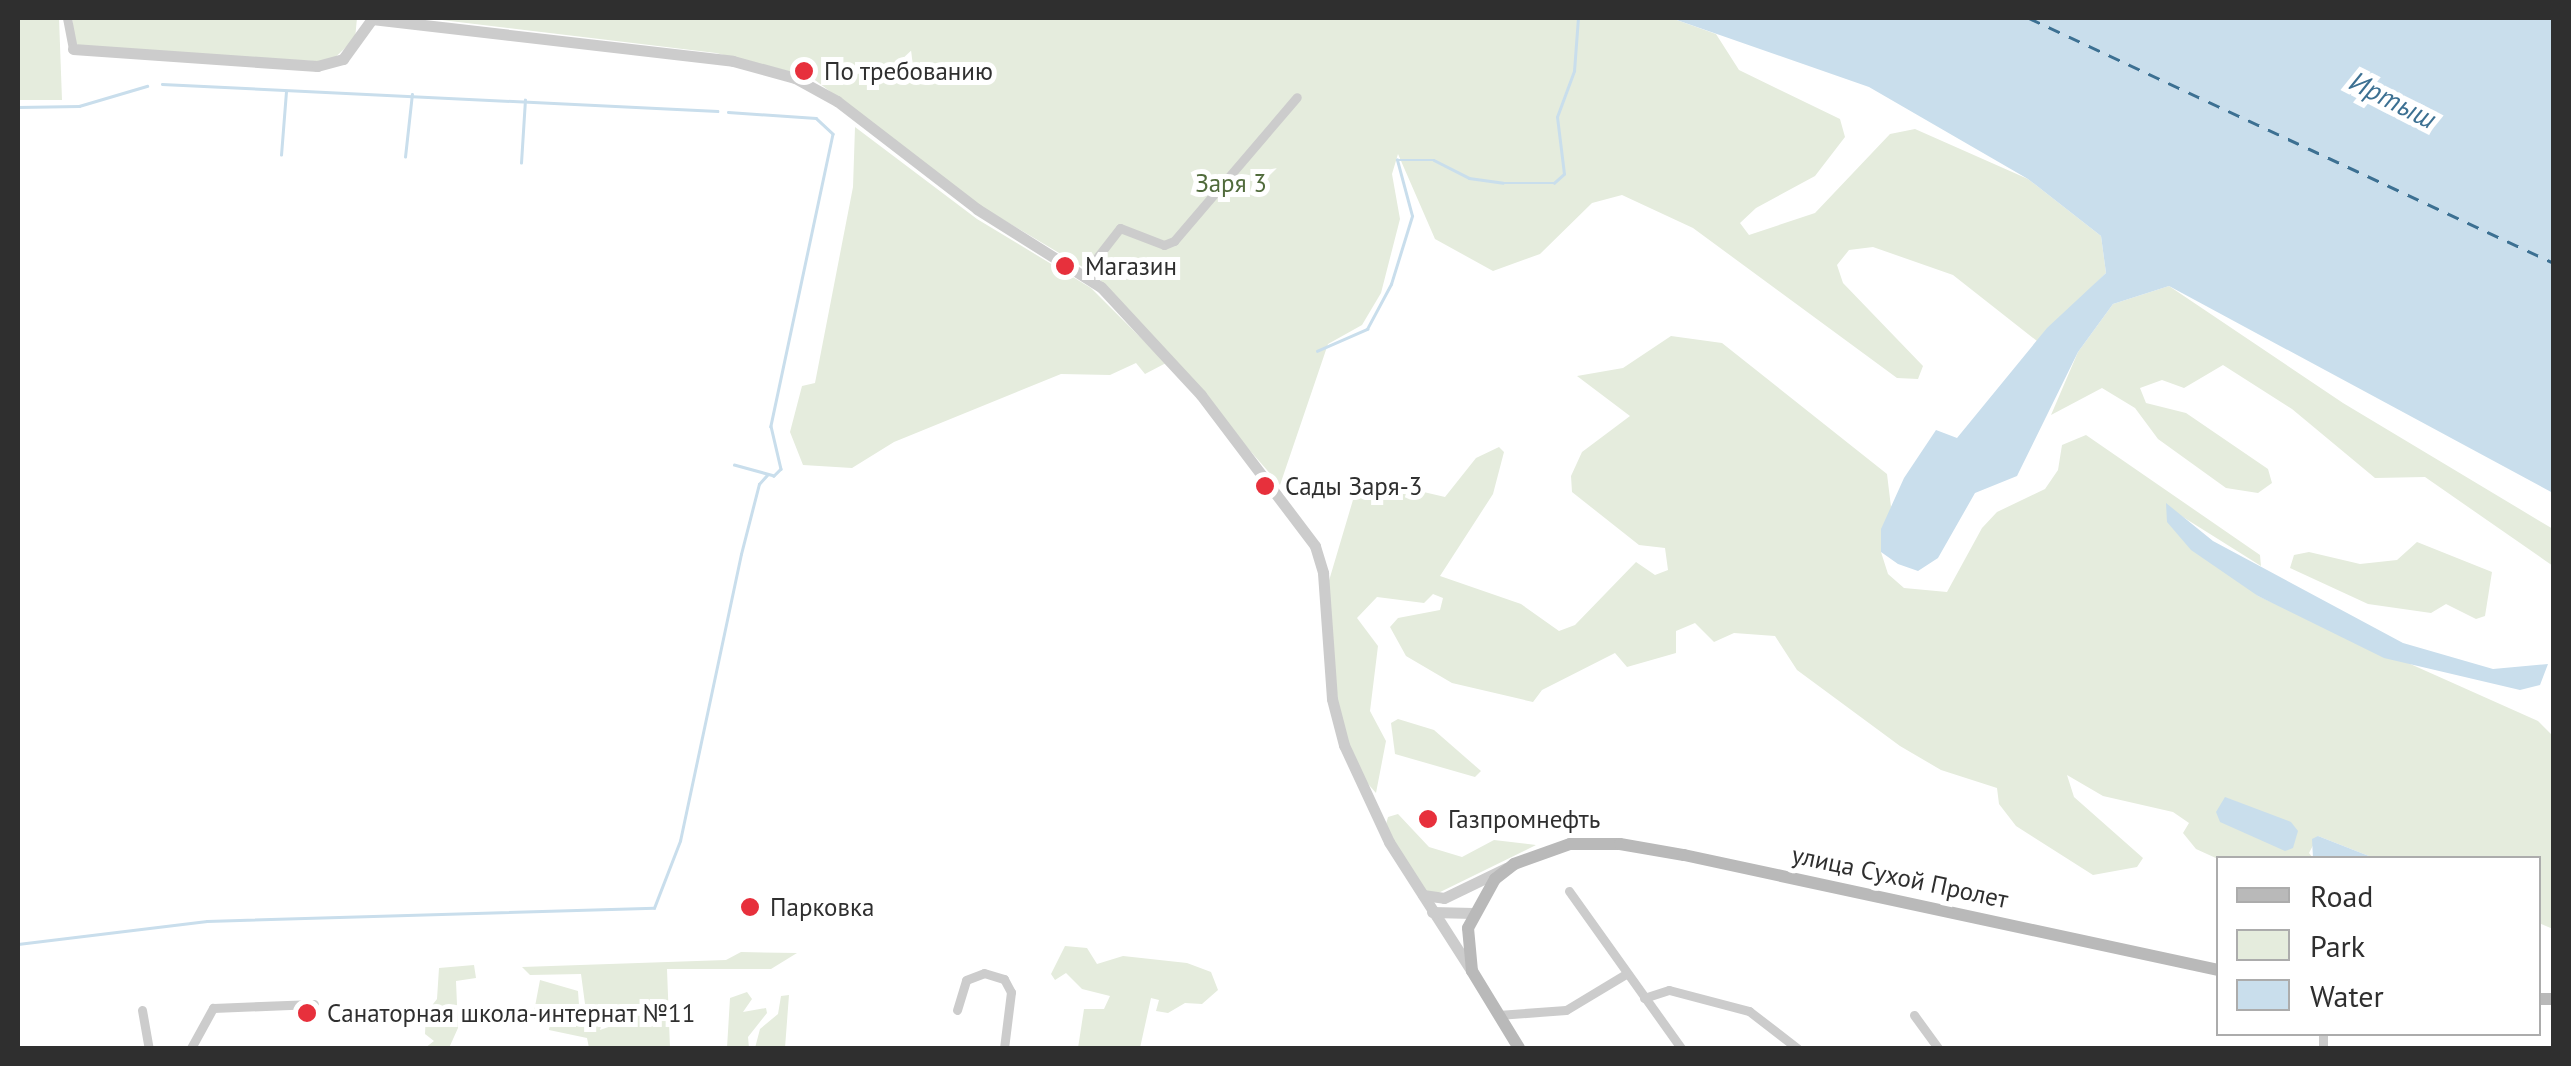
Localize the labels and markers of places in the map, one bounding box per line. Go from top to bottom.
place label: По требованию [824,56,994,86]
marker: По требованию [793,60,815,82]
place label: Магазин [1085,251,1177,281]
marker: Магазин [1054,255,1076,277]
place label: Сады Заря-3 [1285,471,1422,501]
marker: Сады Заря-3 [1254,475,1276,497]
place label: Газпромнефть [1448,804,1600,834]
marker: Газпромнефть [1417,808,1439,830]
place label: Парковка [770,892,874,922]
marker: Парковка [739,896,761,918]
place label: Санаторная школа-интернат №11 [327,998,696,1028]
marker: Санаторная школа-интернат №11 [296,1002,318,1024]

